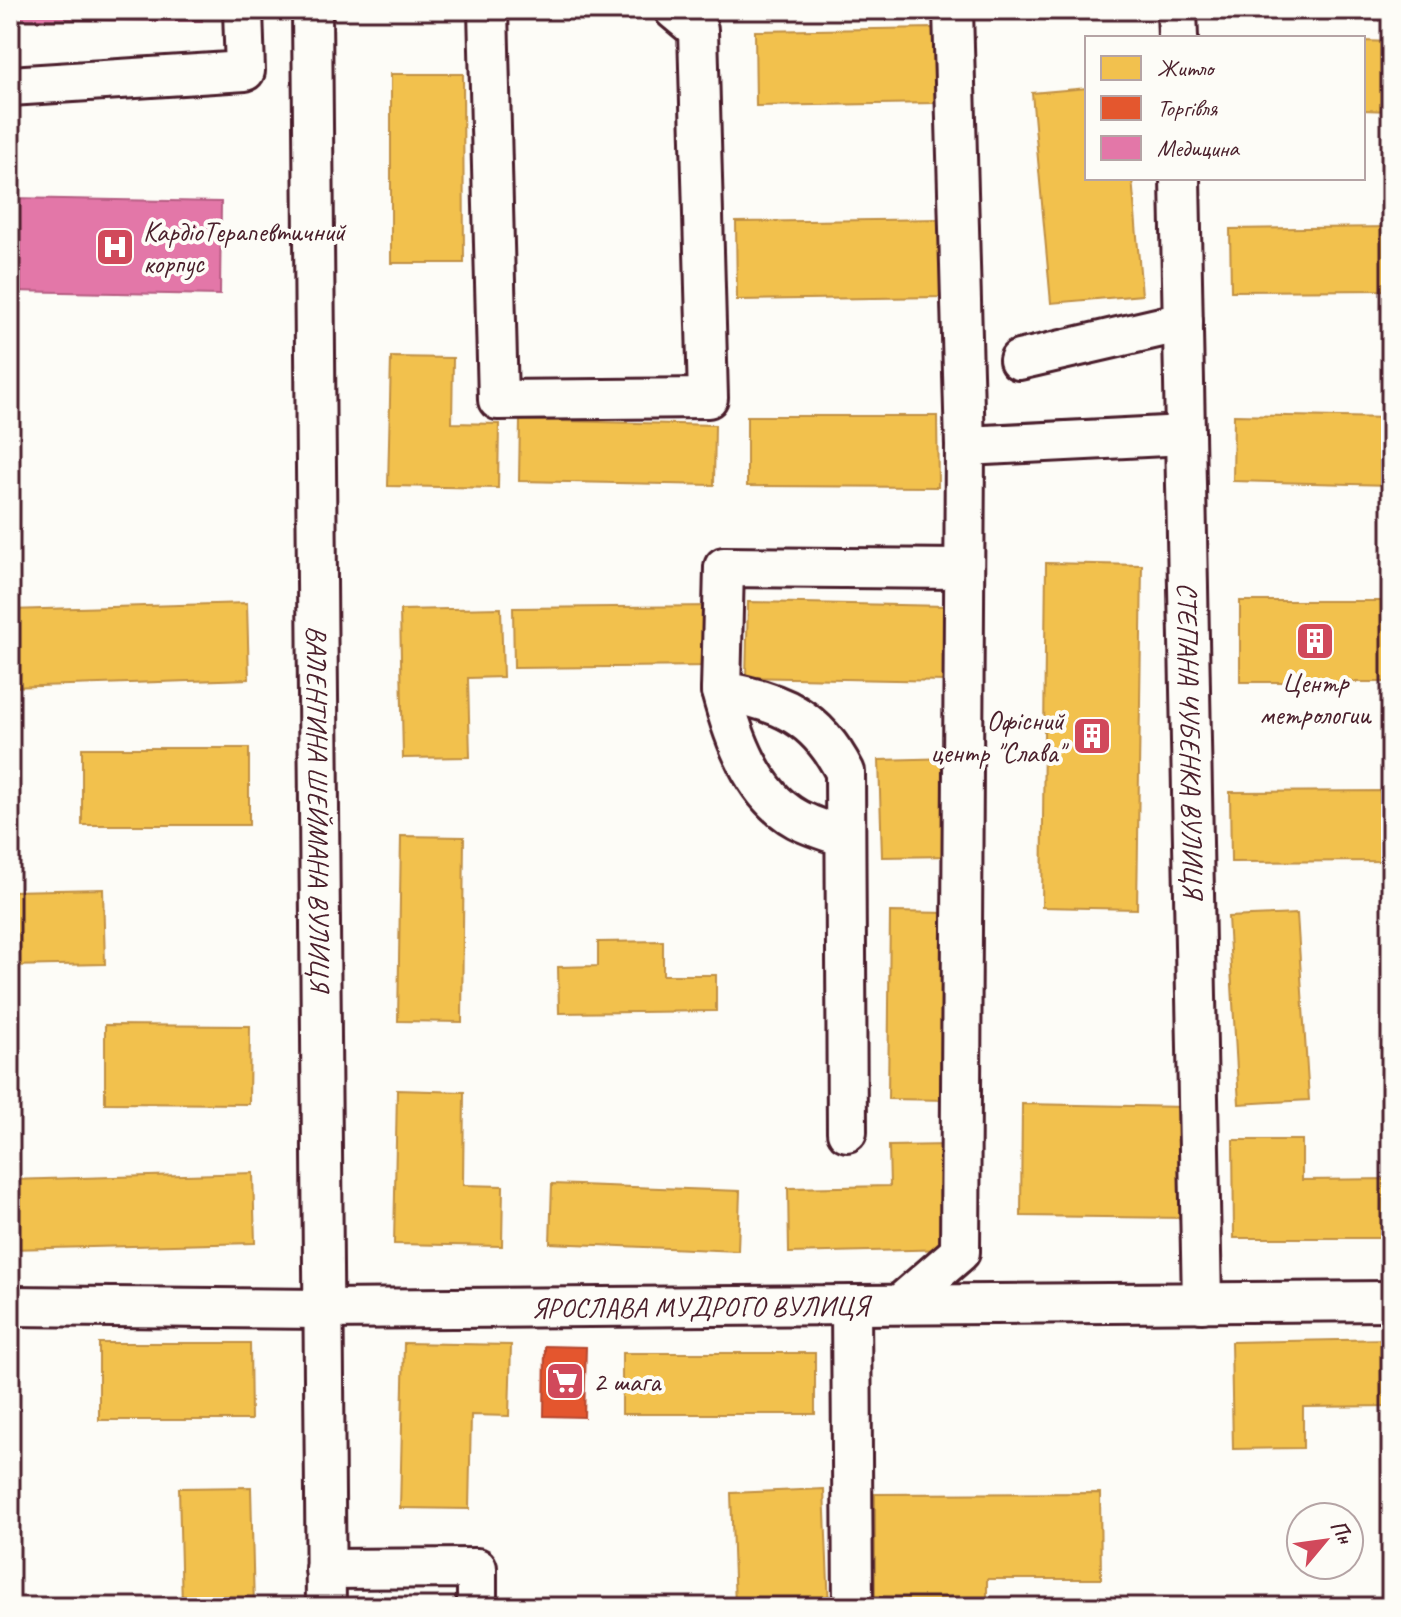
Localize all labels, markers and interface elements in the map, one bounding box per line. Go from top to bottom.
legend [1085,36,1365,180]
text: Житло [1157,53,1216,83]
text: Торгівля [1157,93,1218,123]
text: Медицина [1157,133,1240,163]
place label: КардіоТерапевтичний корпус [143,214,347,281]
hospital icon: КардіоТерапевтичний корпус [94,226,136,268]
street label: СТЕПАНА ЧУБЕНКА ВУЛИЦЯ [1170,582,1212,902]
building icon: Центр метрологии [1294,620,1336,662]
street label: ВАЛЕНТИНА ШЕЙМАНА ВУЛИЦЯ [300,625,338,994]
place label: Центр метрологии [1260,665,1372,732]
place label: Офісний центр "Слава" [931,703,1069,770]
building icon: Офісний центр "Слава" [1071,715,1113,757]
street label: ЯРОСЛАВА МУДРОГО ВУЛИЦЯ [531,1287,873,1325]
supermarket icon: 2 шага [544,1360,586,1402]
place label: 2 шага [593,1364,662,1399]
north arrow [1285,1501,1365,1581]
text: Пн [1324,1515,1360,1550]

